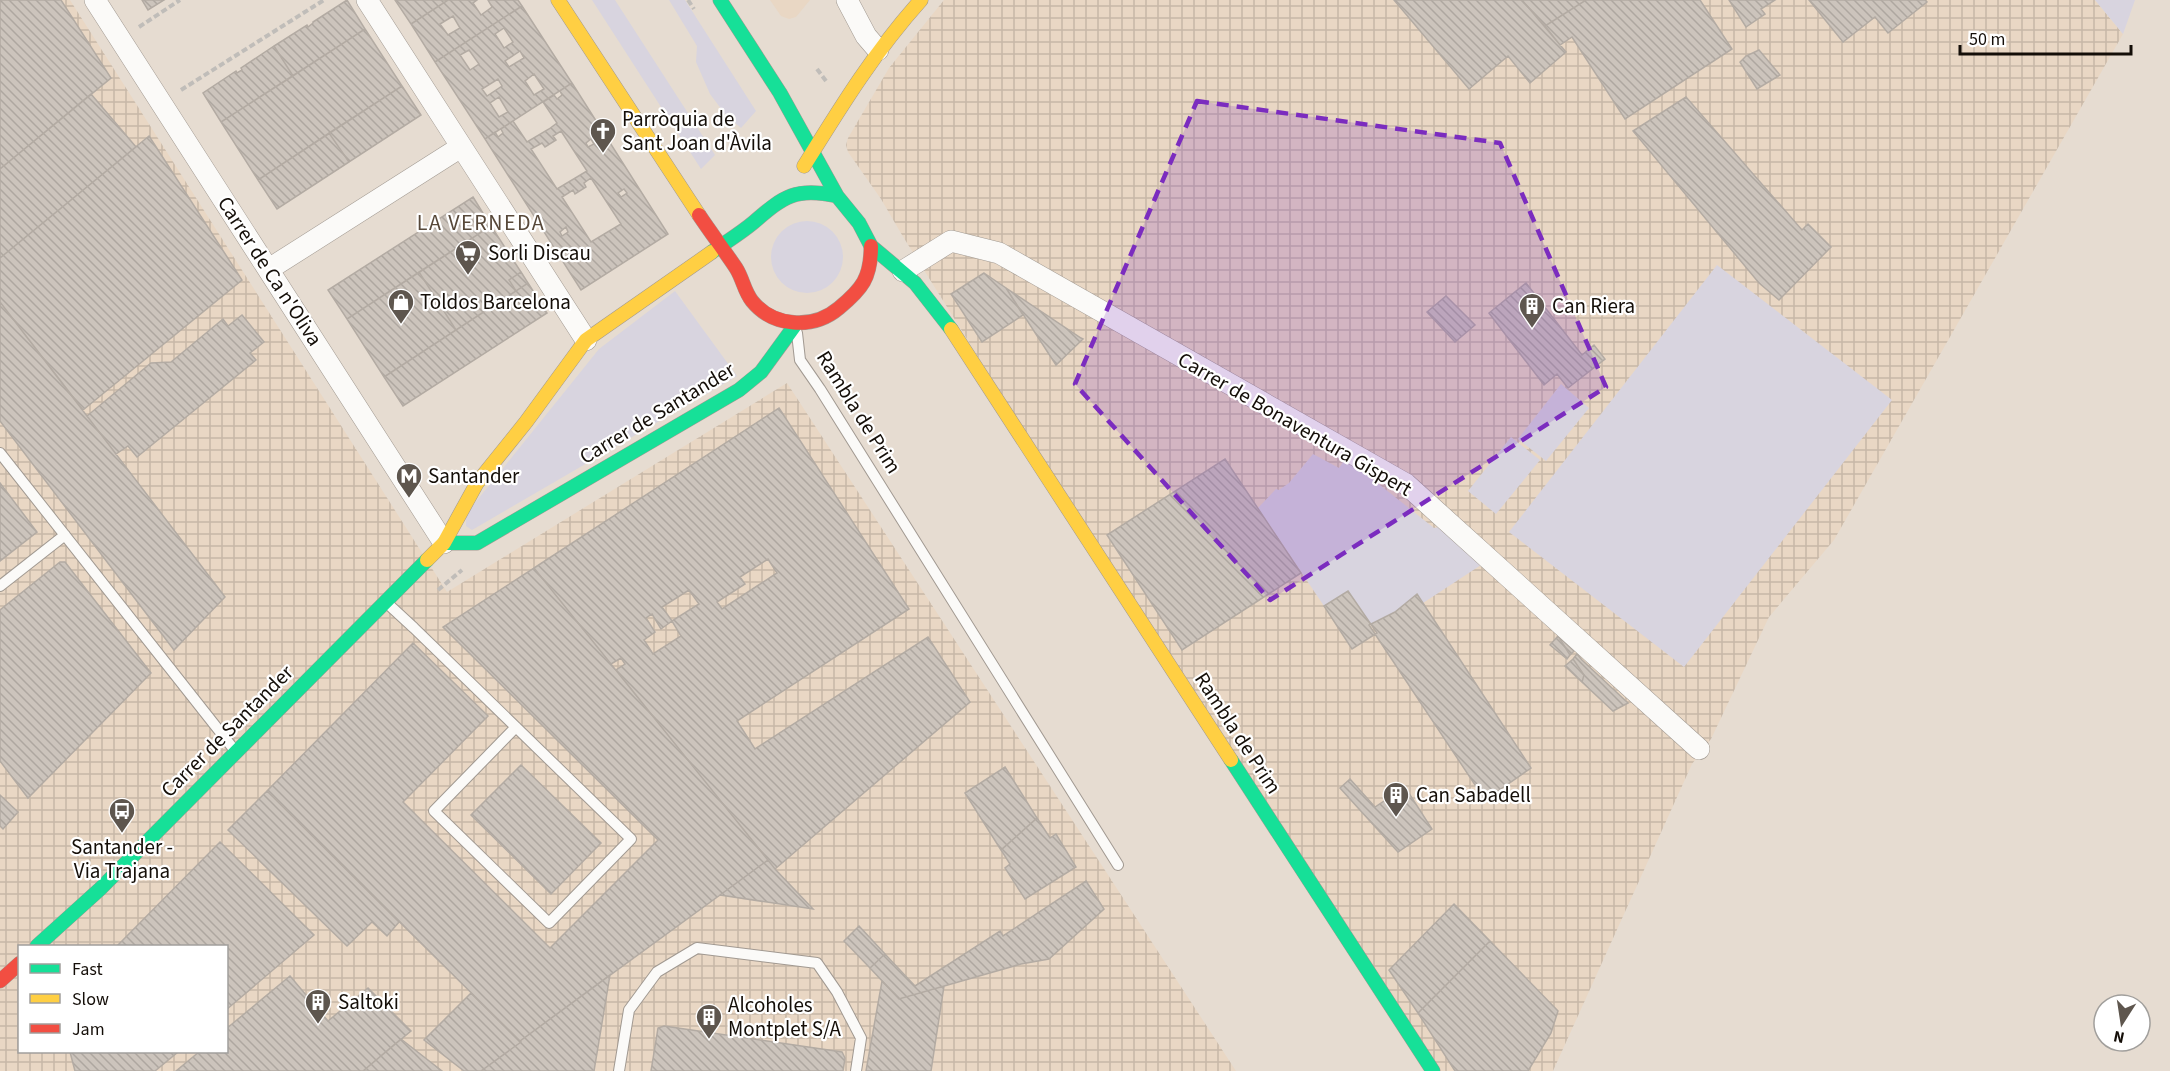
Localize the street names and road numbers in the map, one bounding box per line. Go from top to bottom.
street label: Carrer de Ca n'Oliva [210,190,330,352]
street label: Rambla de Prim [809,345,909,479]
street label: Carrer de Bonaventura Gispert [1172,345,1418,503]
street label: Carrer de Santander [574,354,741,471]
street label: Carrer de Santander [154,657,301,804]
street label: Rambla de Prim [1187,666,1289,800]

